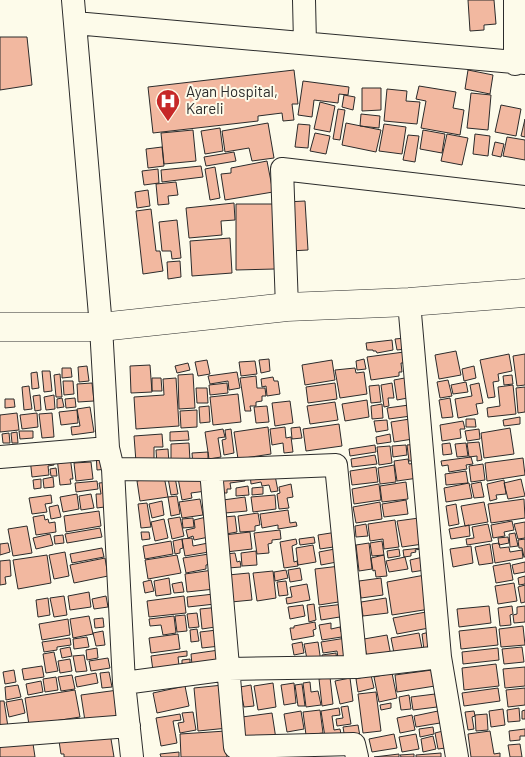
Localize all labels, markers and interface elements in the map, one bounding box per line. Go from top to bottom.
place label: Ayan Hospital, Kareli [186,82,278,117]
hospital icon: Ayan Hospital, Kareli [155,88,181,122]

